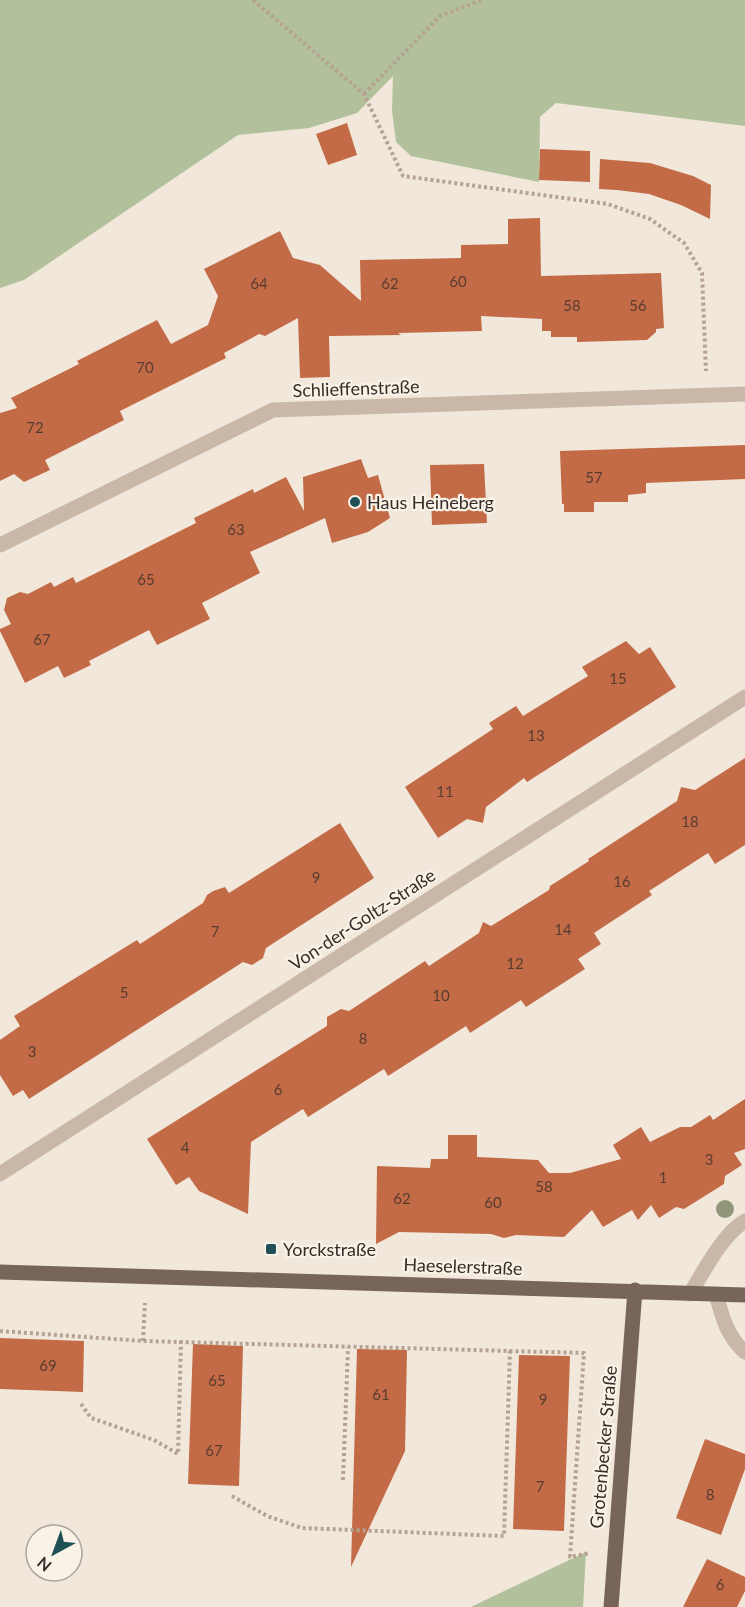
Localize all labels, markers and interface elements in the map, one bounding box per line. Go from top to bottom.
house number: 60 [449,272,467,290]
house number: 64 [250,274,268,292]
house number: 62 [381,274,399,292]
house number: 58 [563,296,581,314]
house number: 56 [629,296,647,314]
house number: 70 [136,358,154,376]
street label: Schlieffenstraße [292,375,420,401]
house number: 72 [26,418,44,436]
house number: 57 [585,468,603,486]
place label: Haus Heineberg [367,491,494,513]
marker: Haus Heineberg [348,495,362,509]
house number: 63 [227,520,245,538]
house number: 65 [137,570,155,588]
house number: 67 [33,630,51,648]
house number: 15 [609,669,627,687]
house number: 13 [527,726,545,744]
house number: 11 [436,782,454,800]
house number: 18 [681,812,699,830]
street label: Von-der-Goltz-Straße [285,863,439,975]
house number: 9 [312,868,320,886]
house number: 16 [613,872,631,890]
house number: 14 [554,920,572,938]
house number: 7 [211,922,220,940]
house number: 12 [506,954,524,972]
house number: 5 [120,983,128,1001]
house number: 10 [432,986,450,1004]
house number: 8 [359,1029,367,1047]
house number: 3 [28,1042,36,1060]
house number: 6 [274,1080,283,1098]
house number: 4 [181,1138,190,1156]
house number: 3 [705,1150,713,1168]
house number: 1 [659,1168,667,1186]
house number: 58 [535,1177,553,1195]
house number: 62 [393,1189,411,1207]
house number: 60 [484,1193,502,1211]
place label: Yorckstraße [283,1238,376,1260]
marker: Yorckstraße [264,1242,278,1256]
street label: Haeselerstraße [403,1253,523,1279]
house number: 69 [39,1356,57,1374]
street label: Grotenbecker Straße [585,1365,621,1529]
house number: 65 [208,1371,226,1389]
house number: 61 [372,1385,390,1403]
house number: 9 [539,1390,547,1408]
house number: 67 [205,1441,223,1459]
house number: 7 [536,1477,545,1495]
house number: 8 [706,1485,714,1503]
north arrow [24,1523,84,1583]
text: N [33,1553,55,1576]
house number: 6 [716,1575,725,1593]

